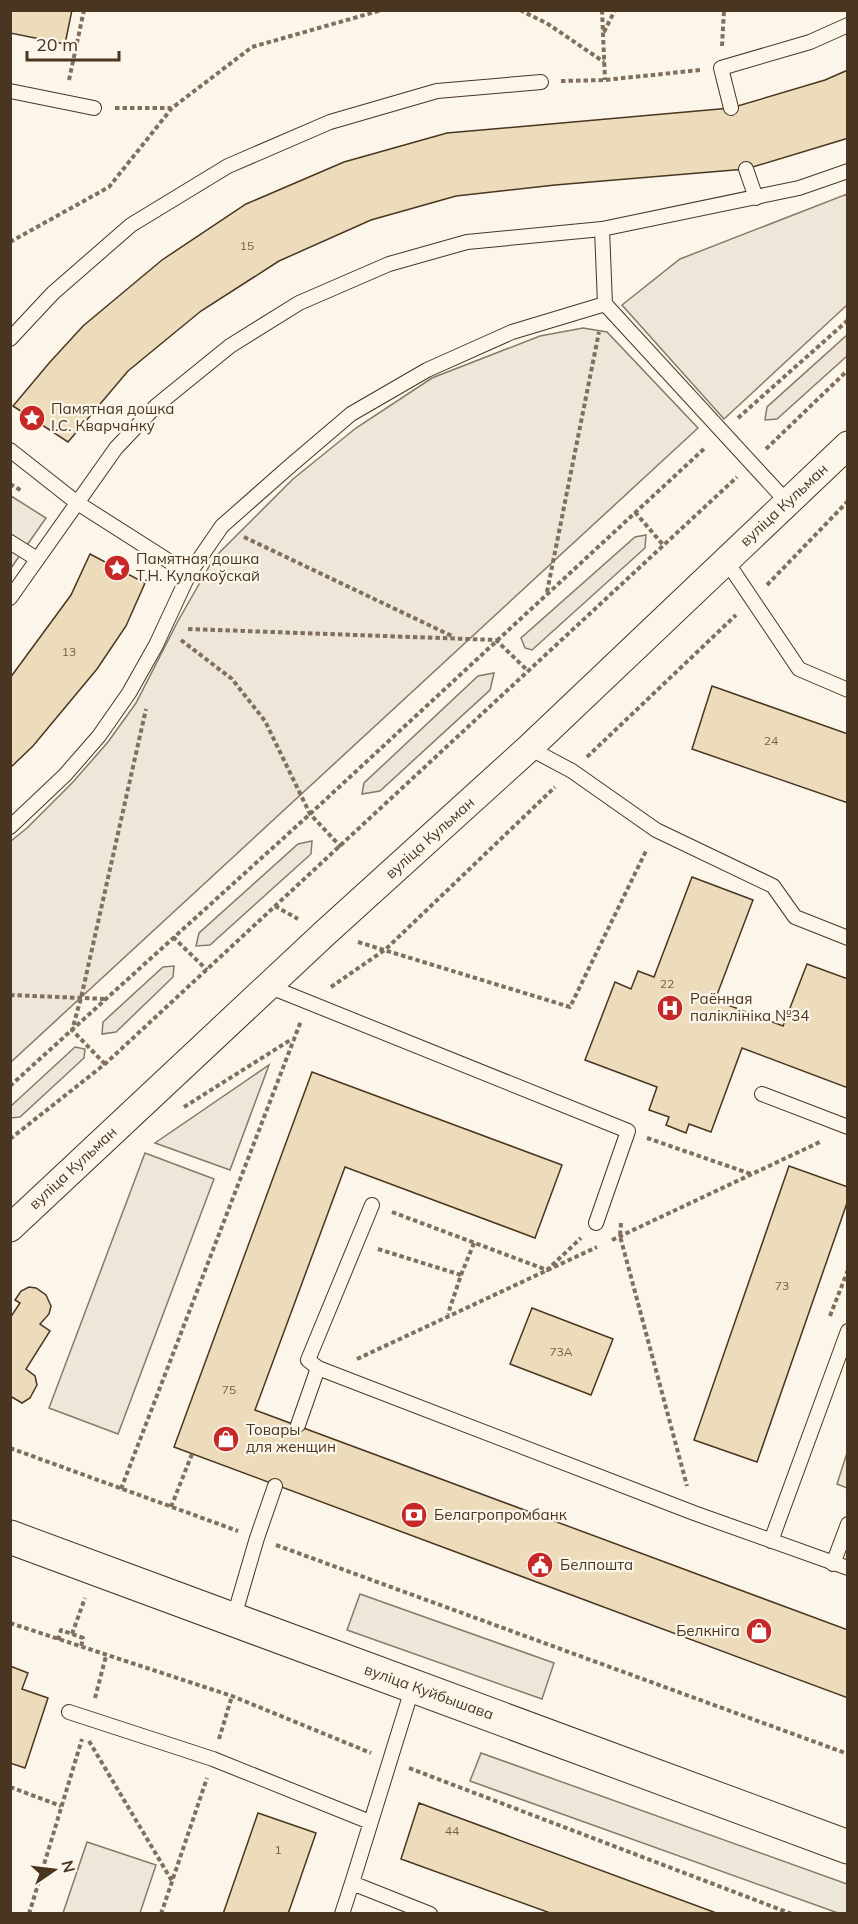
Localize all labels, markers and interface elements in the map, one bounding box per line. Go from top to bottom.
scale bar [27,24,118,62]
text: 20 m [36,33,78,56]
house number: 15 [240,238,254,253]
place label: Памятная дошка І.С. Кварчанку [51,399,174,435]
place icon: Памятная дошка І.С. Кварчанку [17,403,47,433]
street label: вуліца Кульман [736,459,832,550]
place label: Памятная дошка Т.Н. Кулакоўскай [136,549,260,585]
place icon: Памятная дошка Т.Н. Кулакоўскай [102,553,132,583]
house number: 13 [62,644,76,659]
house number: 24 [764,733,778,748]
street label: вуліца Кульман [381,793,478,883]
house number: 22 [660,976,674,991]
place label: Раённая паліклініка №34 [690,989,809,1025]
hospital icon: Раённая паліклініка №34 [655,993,685,1023]
street label: вуліца Кульман [25,1122,121,1213]
house number: 73 [775,1278,789,1293]
house number: 73А [549,1344,573,1359]
house number: 75 [222,1382,236,1397]
place label: Товары для женщин [246,1420,336,1456]
shop icon: Товары для женщин [211,1424,241,1454]
bank icon: Белагропромбанк [399,1500,429,1530]
place label: Белагропромбанк [434,1505,568,1524]
public building icon: Белпошта [525,1550,555,1580]
place label: Белпошта [560,1555,633,1574]
shop icon: Белкніга [744,1616,774,1646]
place label: Белкніга [676,1621,740,1640]
street label: вуліца Куйбышава [362,1659,496,1724]
house number: 44 [445,1823,459,1838]
north arrow [24,1840,84,1900]
house number: 1 [274,1842,282,1857]
text: N [57,1858,80,1875]

